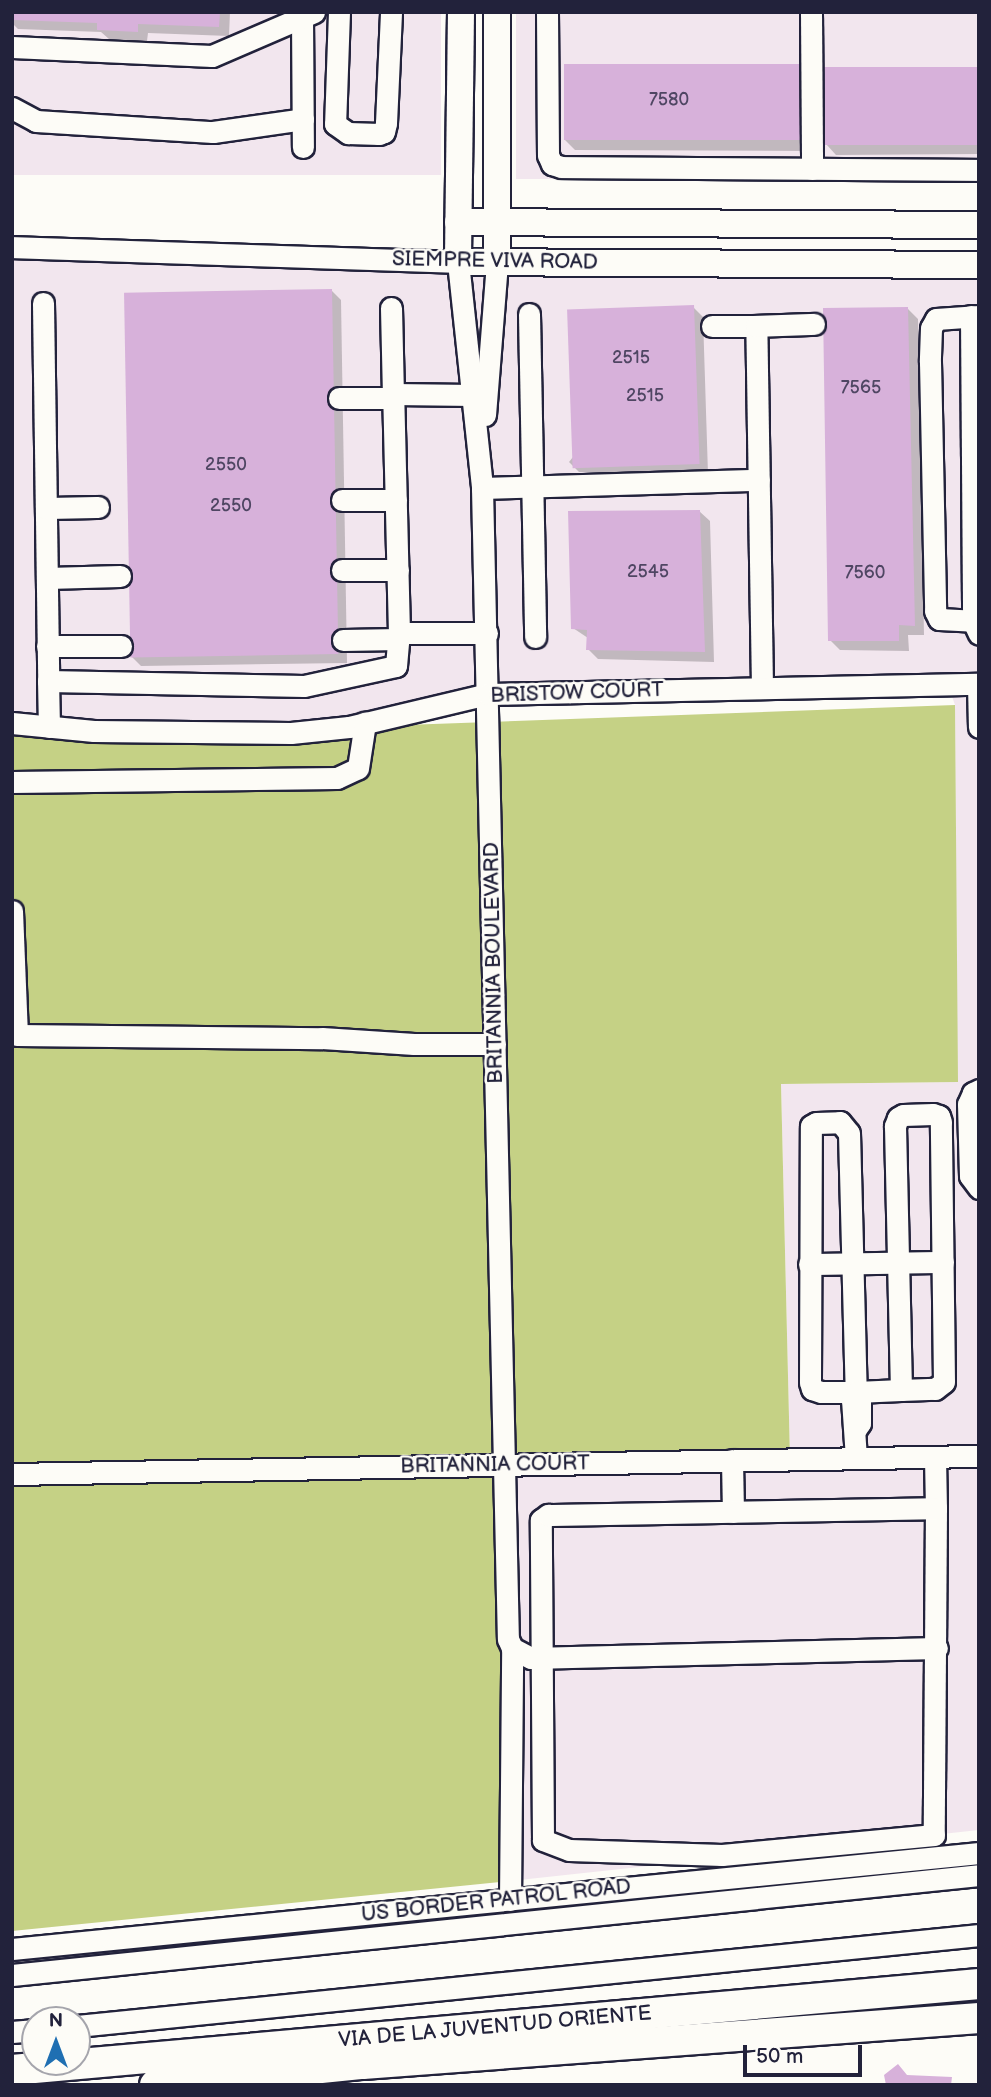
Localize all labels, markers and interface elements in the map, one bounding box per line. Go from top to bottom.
house number: 7580 [649,89,689,111]
street label: SIEMPRE VIVA ROAD [392,247,598,275]
house number: 2515 [612,347,650,369]
house number: 7565 [841,377,881,399]
house number: 2515 [626,385,664,407]
house number: 2550 [205,454,247,476]
house number: 2550 [210,495,252,517]
house number: 2545 [627,561,669,583]
house number: 7560 [845,562,885,584]
street label: BRISTOW COURT [490,677,664,709]
street label: BRITANNIA BOULEVARD [479,842,509,1084]
street label: BRITANNIA COURT [400,1451,590,1479]
street label: US BORDER PATROL ROAD [360,1874,632,1928]
street label: VIA DE LA JUVENTUD ORIENTE [337,2001,653,2053]
north arrow [21,2006,91,2076]
text: N [49,2010,63,2033]
scale bar [746,2030,865,2074]
text: 50 m [756,2044,803,2069]

